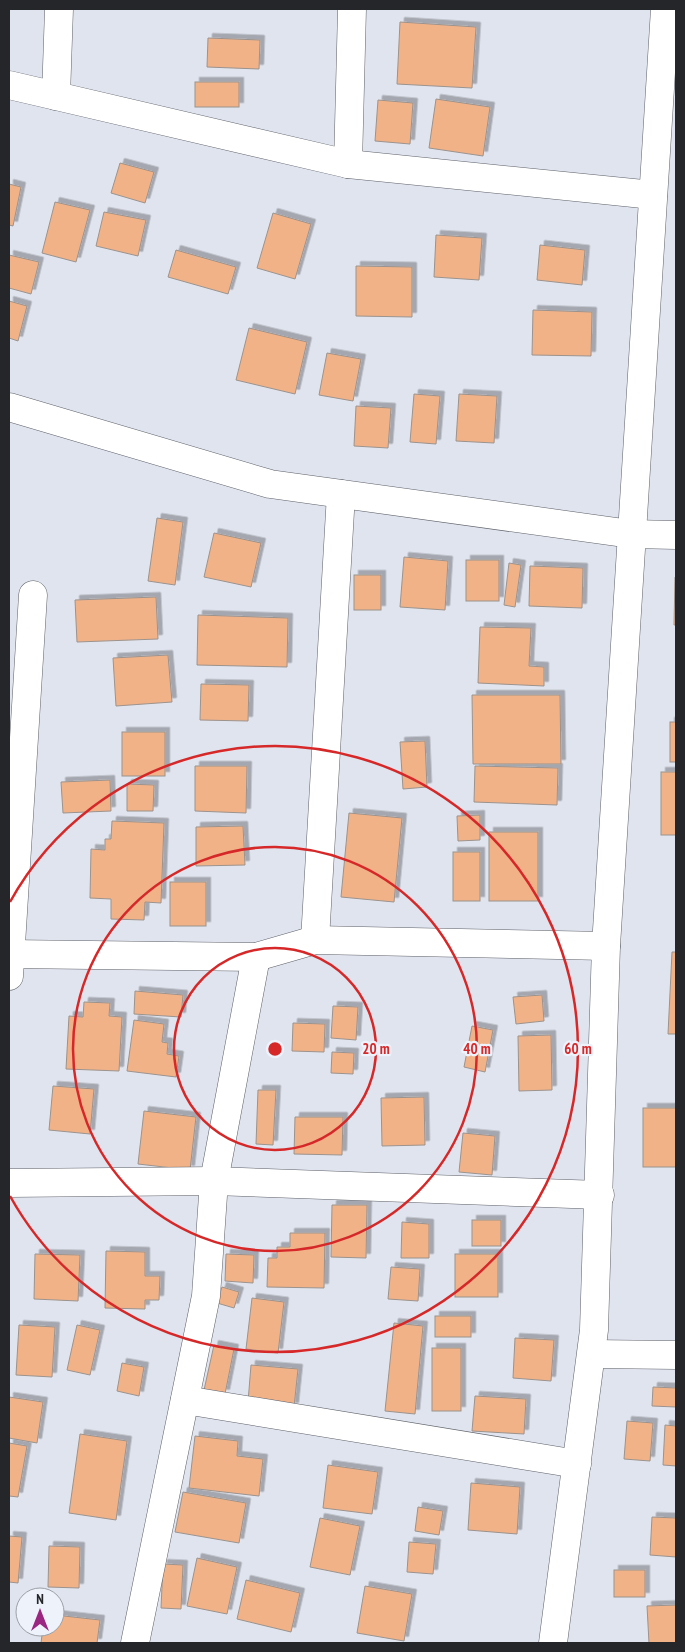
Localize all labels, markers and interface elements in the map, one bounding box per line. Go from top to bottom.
text: 20 m [362,1039,390,1058]
text: 40 m [463,1039,491,1058]
text: 60 m [564,1039,592,1058]
centre of rings [266,1040,284,1058]
north arrow [15,1587,65,1637]
text: N [36,1590,44,1608]

